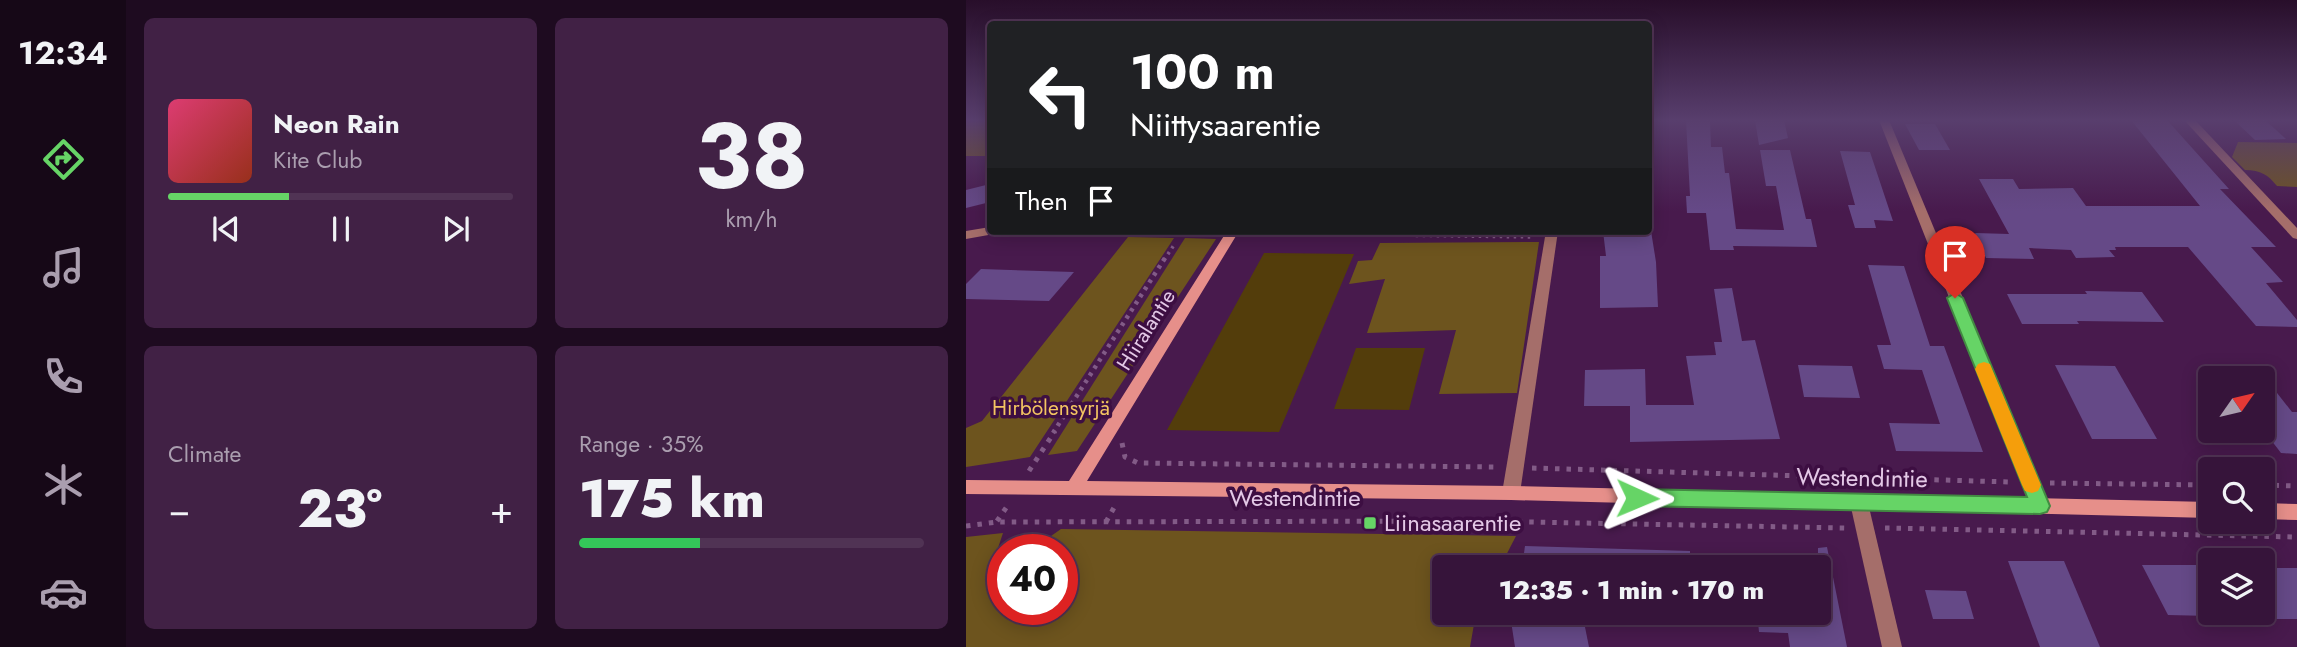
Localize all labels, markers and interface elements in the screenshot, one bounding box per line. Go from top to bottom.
text: 12:34 [18,30,108,76]
text: 100 m [1130,37,1275,107]
icon: left [1015,49,1106,140]
text: 38 [695,91,808,222]
text: Niittysaarentie [1130,102,1321,148]
text: Neon Rain [273,105,400,143]
icon: directions [39,135,88,184]
text: Kite Club [273,143,362,177]
text: Then [1015,182,1068,220]
icon: arrive [1082,182,1120,220]
text: km/h [726,202,777,236]
icon: previous [207,210,245,248]
icon: pause [322,210,360,248]
icon: next [437,210,475,248]
pin [1925,226,1985,298]
icon: arrive [1936,237,1974,275]
icon: music [39,243,88,292]
street label: Hiiralantie [1109,284,1183,376]
icon: phone [39,352,88,401]
north arrow [2198,366,2275,443]
map controls [2198,366,2275,625]
park label: Hirbölensyrjä [992,393,1110,423]
text: Range · 35% [579,427,703,461]
text: Climate [168,437,241,471]
button: search [2198,457,2275,534]
street label: Westendintie [1796,459,1928,496]
icon: climate [39,460,88,509]
text: 175 km [579,461,765,537]
position arrow [1600,461,1674,535]
text: 23° [298,471,382,547]
street label: Westendintie [1229,480,1361,515]
text: − [168,482,190,537]
text: + [490,482,513,537]
place label: Liinasaarentie [1384,505,1521,540]
marker: Liinasaarentie [1362,515,1378,531]
speed limit sign: 40 [987,534,1078,625]
button: layers [2198,548,2275,625]
icon: car [39,568,88,617]
text: 12:35 · 1 min · 170 m [1499,571,1764,609]

